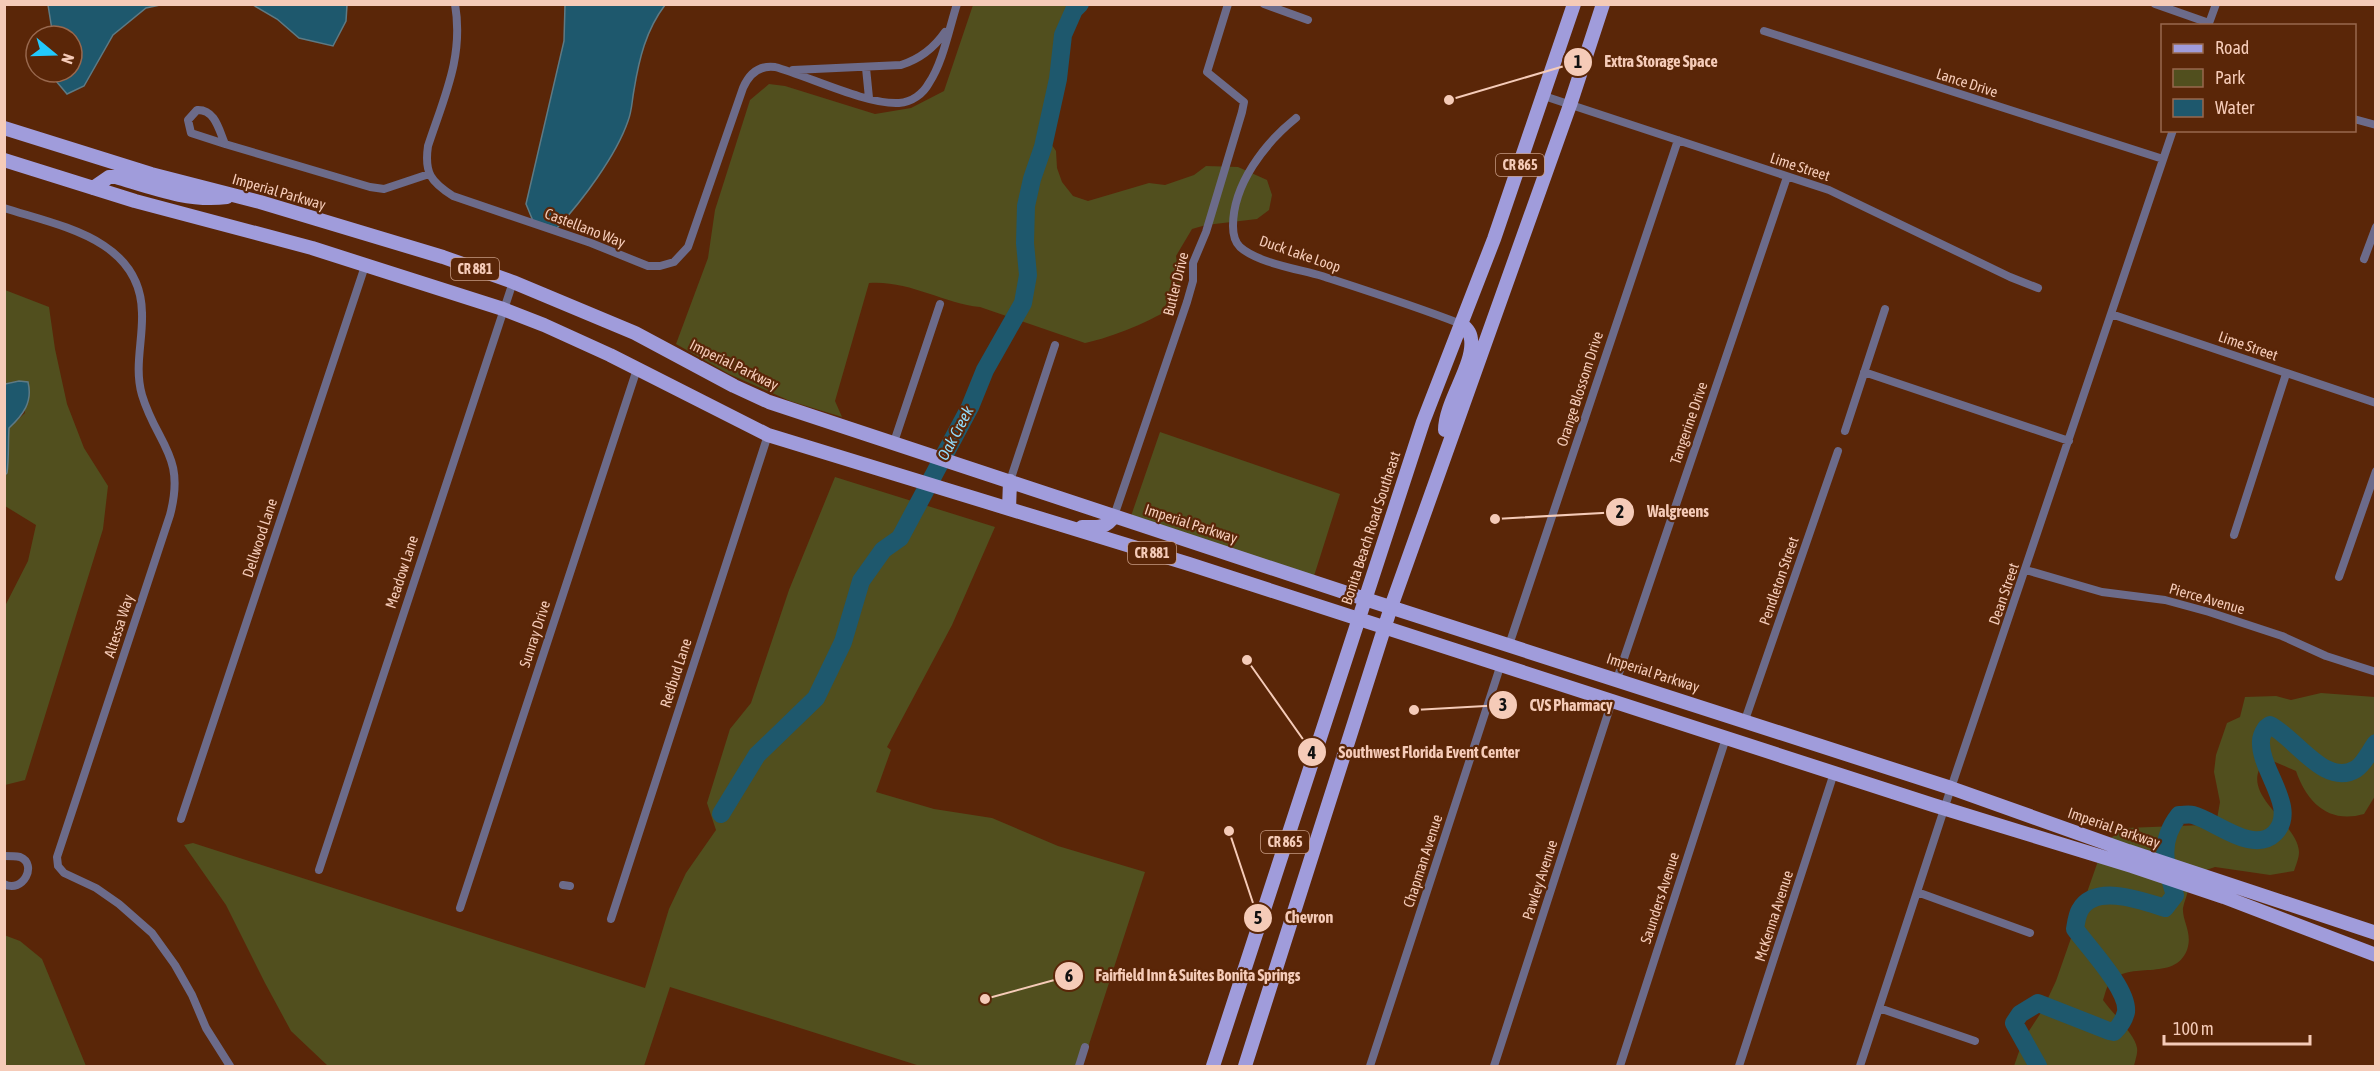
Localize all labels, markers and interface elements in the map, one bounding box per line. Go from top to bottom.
north arrow [24,24,84,84]
legend [2161,24,2356,132]
text: Road [2215,37,2249,58]
callout: Extra Storage Space [1563,45,1730,79]
text: N [58,51,78,66]
text: 1 [1574,51,1582,72]
text: Extra Storage Space [1604,52,1718,70]
street label: Lance Drive [1934,65,2000,100]
text: Park [2215,67,2245,88]
text: Water [2215,97,2255,118]
street label: Lime Street [1768,149,1832,184]
road number: CR 865 [1496,154,1544,176]
street label: Imperial Parkway [230,170,328,213]
street label: Castellano Way [543,204,628,251]
street label: Duck Lake Loop [1257,232,1343,275]
street label: Butler Drive [1159,250,1192,317]
road number: CR 881 [451,258,499,280]
street label: Lime Street [2216,327,2280,364]
street label: Orange Blossom Drive [1553,329,1606,448]
street label: Imperial Parkway [687,336,781,393]
street label: Tangerine Drive [1667,379,1711,466]
water label: Oak Creek [933,402,977,463]
street label: Bonita Beach Road Southeast [1338,449,1403,607]
callout: Walgreens [1605,495,1721,529]
street label: Dellwood Lane [239,496,280,579]
street label: Imperial Parkway [1143,501,1240,547]
text: 2 [1616,501,1624,522]
text: Walgreens [1646,502,1709,520]
street label: Meadow Lane [382,533,421,610]
street label: Pendleton Street [1755,534,1802,627]
road number: CR 881 [1128,542,1176,564]
street label: Dean Street [1985,561,2022,627]
street label: Pierce Avenue [2167,580,2247,617]
street label: Altessa Way [100,592,137,660]
street label: Sunray Drive [516,598,553,669]
street label: Redbud Lane [656,636,695,710]
street label: Imperial Parkway [1605,650,1702,696]
callout: CVS Pharmacy [1488,688,1625,722]
text: 3 [1499,694,1507,715]
text: CVS Pharmacy [1529,696,1613,714]
callout: Southwest Florida Event Center [1297,735,1532,769]
text: 4 [1307,742,1316,763]
text: Southwest Florida Event Center [1339,743,1520,761]
street label: Imperial Parkway [2066,804,2163,851]
street label: Chapman Avenue [1399,812,1446,909]
road number: CR 865 [1261,831,1309,853]
street label: Pawley Avenue [1519,837,1561,922]
street label: Saunders Avenue [1637,850,1682,946]
street label: McKenna Avenue [1751,868,1796,963]
callout: Chevron [1243,901,1346,935]
text: 5 [1254,907,1262,928]
text: Chevron [1285,908,1334,926]
callout: Fairfield Inn & Suites Bonita Springs [1054,959,1313,993]
text: 6 [1065,965,1073,986]
text: Fairfield Inn & Suites Bonita Springs [1096,966,1301,984]
scale bar [2164,1008,2310,1046]
text: 100 m [2173,1018,2214,1039]

